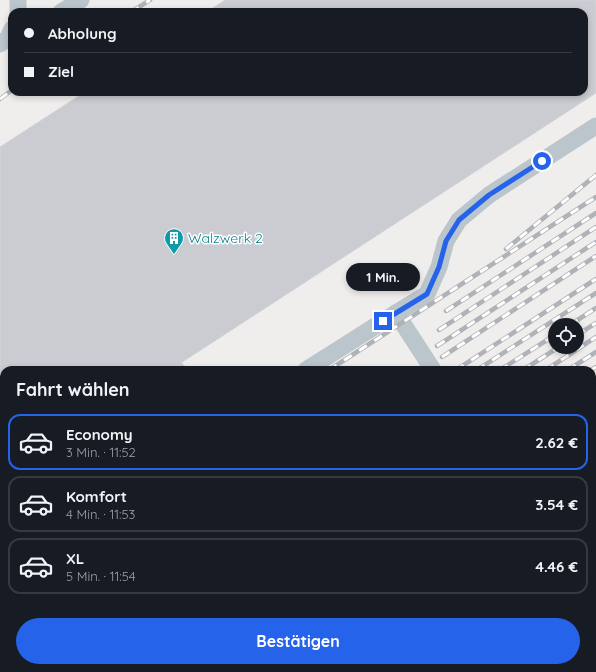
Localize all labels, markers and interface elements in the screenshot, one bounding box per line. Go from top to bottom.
text: Abholung [48,24,116,43]
text: Ziel [48,62,74,81]
route start [533,152,551,170]
building icon: Walzwerk 2 [163,227,185,255]
place label: Walzwerk 2 [188,229,263,247]
callout: 1 Min. [346,263,420,291]
text: 1 Min. [366,269,400,285]
route end [374,312,392,330]
map controls [548,318,584,354]
button: locate [548,318,584,354]
text: Fahrt wählen [16,378,130,401]
icon: car [18,424,54,460]
text: Economy [66,425,133,444]
text: 2.62 € [535,433,578,452]
text: 3 Min. · 11:52 [66,444,136,460]
icon: car [18,486,54,522]
text: Komfort [66,487,127,506]
text: 3.54 € [535,495,578,514]
text: 4 Min. · 11:53 [66,506,135,522]
icon: car [18,548,54,584]
text: XL [66,549,84,568]
text: 4.46 € [535,557,578,576]
text: 5 Min. · 11:54 [66,568,136,584]
button: Bestätigen [16,618,580,664]

